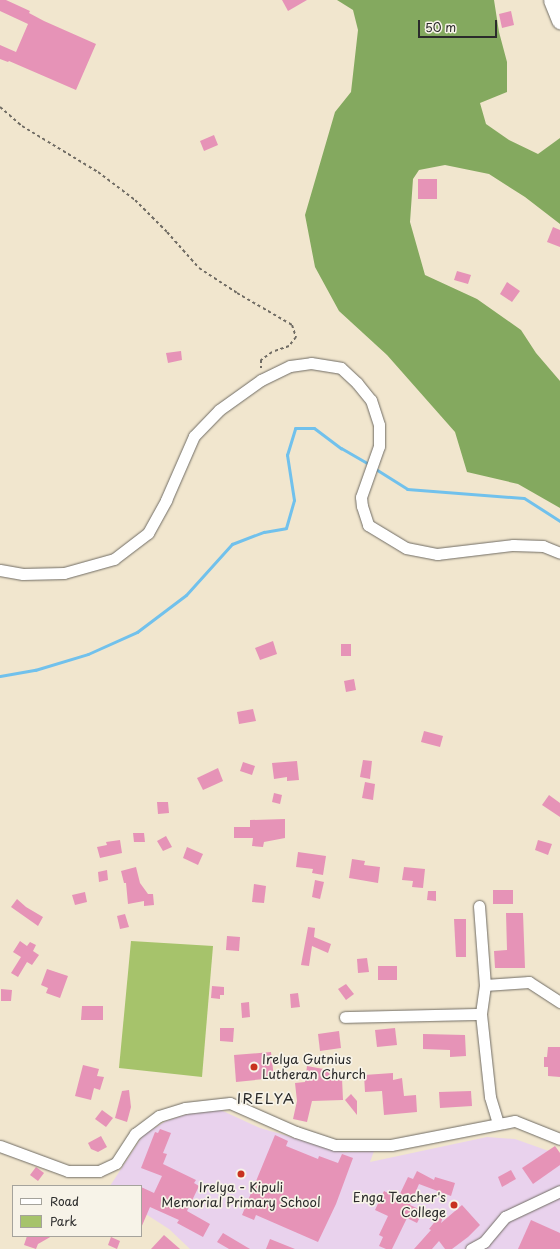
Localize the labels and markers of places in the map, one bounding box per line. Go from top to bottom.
place label: Irelya Gutnius Lutheran Church [262,1052,366,1083]
marker: Irelya Gutnius Lutheran Church [249,1062,259,1072]
marker: Irelya - Kipuli Memorial Primary School [236,1169,246,1179]
place label: Irelya - Kipuli Memorial Primary School [161,1180,321,1211]
place label: Enga Teacher's College [352,1190,446,1221]
marker: Enga Teacher's College [449,1200,459,1210]

